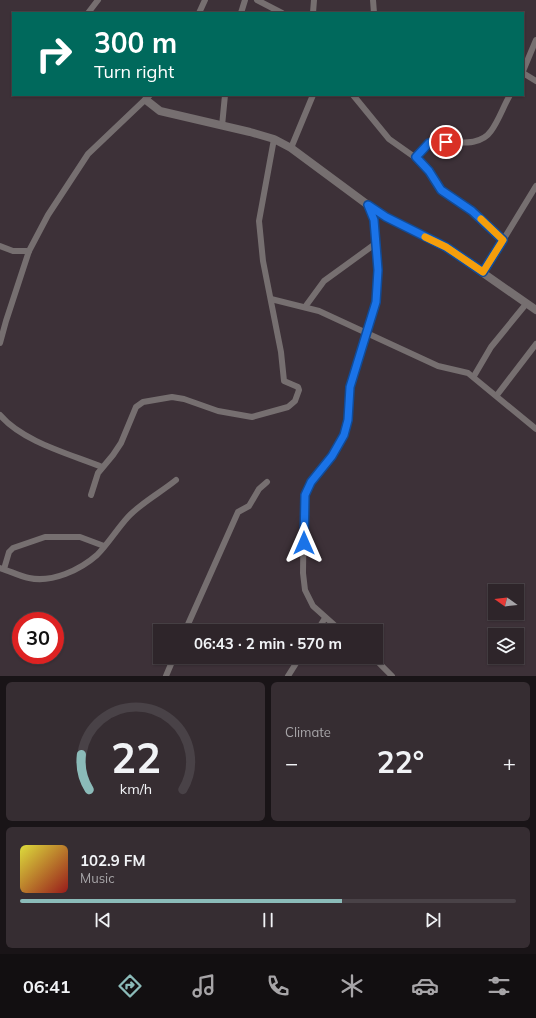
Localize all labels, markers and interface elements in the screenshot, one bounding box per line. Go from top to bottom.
text: 300 m [94,25,177,60]
icon: right [28,28,80,80]
text: Turn right [94,60,174,83]
pin [429,125,463,159]
icon: arrive [435,131,457,153]
position arrow [283,522,325,564]
north arrow [488,584,524,620]
map controls [488,584,524,664]
speed limit sign: 30 [12,612,64,664]
button: layers [488,628,524,664]
text: 06:43 · 2 min · 570 m [194,634,342,653]
text: Climate [285,724,331,740]
text: 22 [111,730,160,782]
text: 22° [377,743,424,781]
text: − [285,749,298,777]
text: + [503,749,516,777]
text: km/h [119,779,152,797]
text: 102.9 FM [80,851,145,870]
text: Music [80,870,115,886]
icon: previous [92,909,114,931]
icon: pause [257,909,279,931]
icon: next [422,909,444,931]
icon: directions [116,972,144,1000]
icon: music [190,972,218,1000]
icon: phone [264,972,292,1000]
icon: climate [338,972,366,1000]
icon: car [411,972,439,1000]
icon: filters [485,972,513,1000]
text: 06:41 [23,975,71,998]

